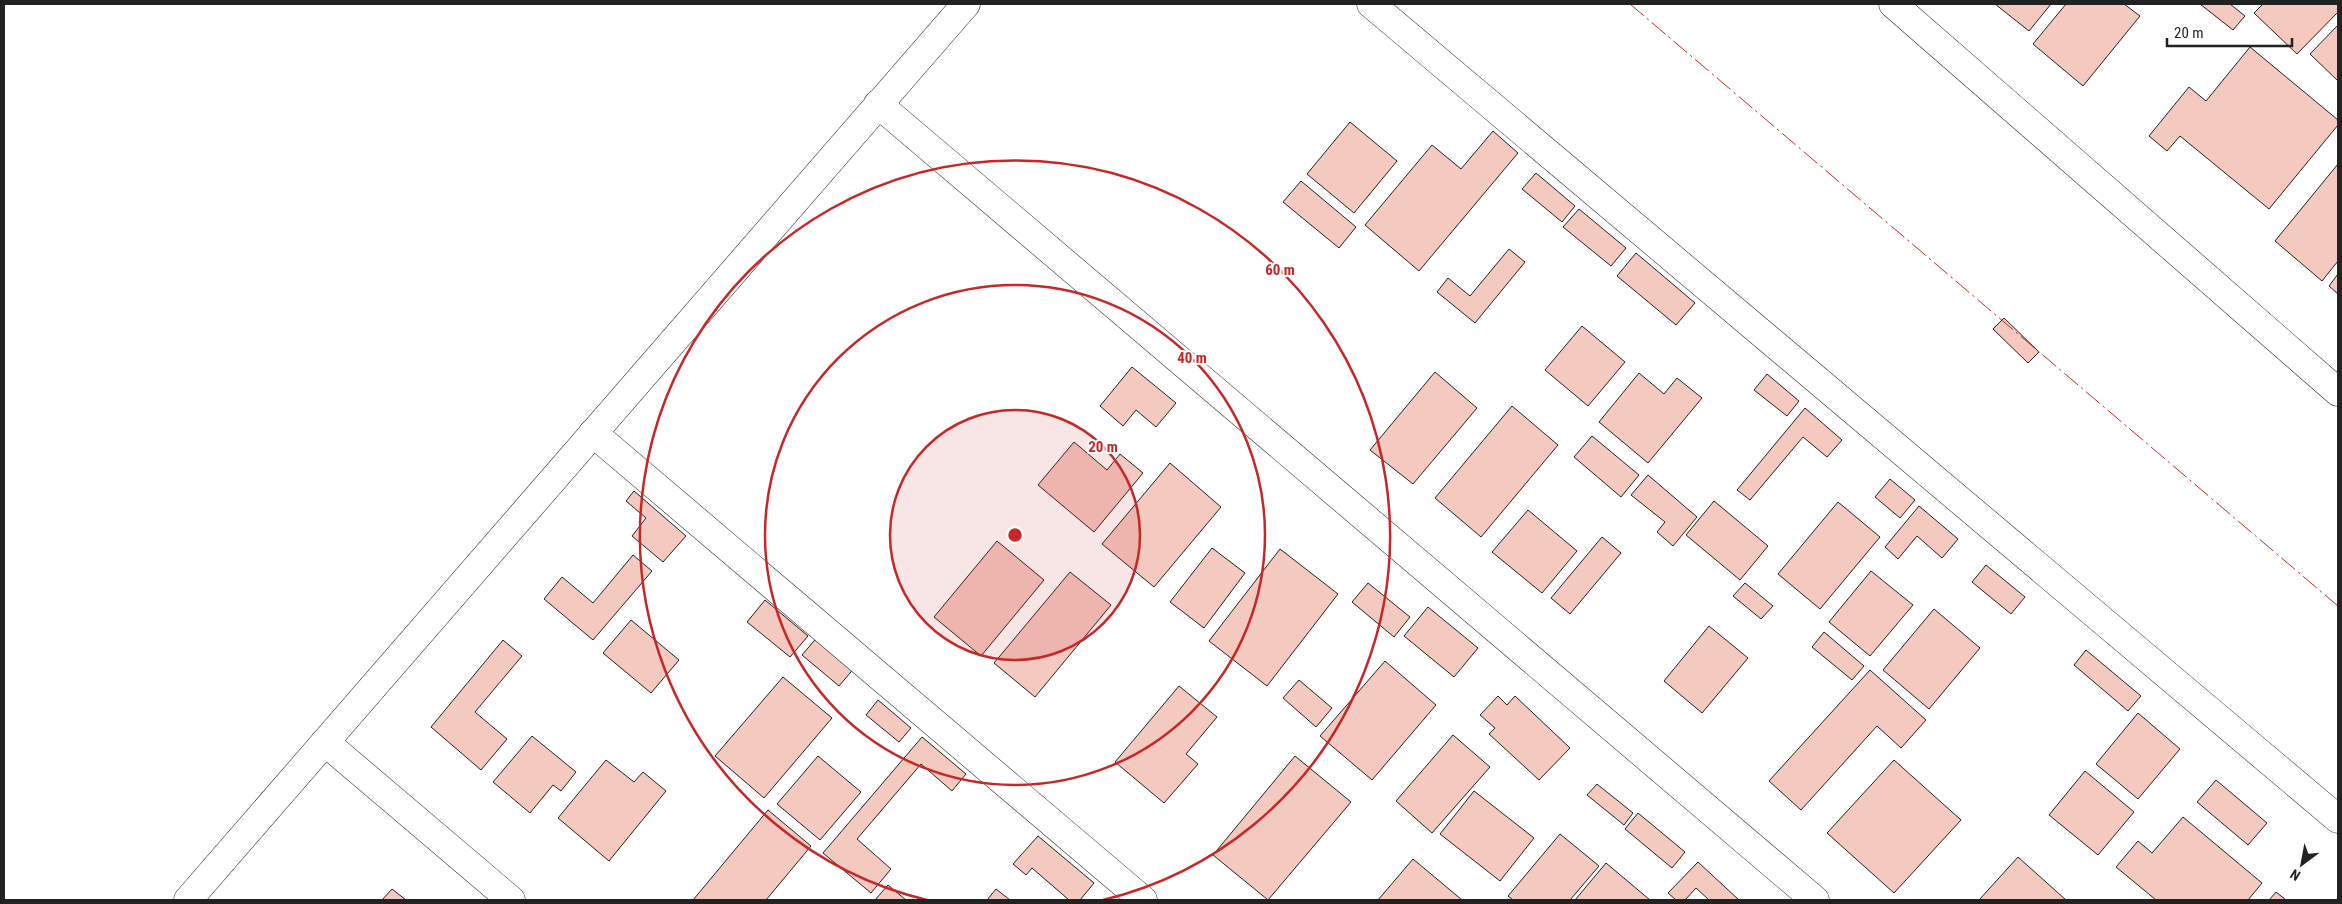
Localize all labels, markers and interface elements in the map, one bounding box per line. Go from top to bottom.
scale bar [2167,15,2292,47]
text: 20 m [2174,24,2204,42]
text: 60 m [1265,261,1295,279]
text: 40 m [1177,349,1207,367]
text: 20 m [1088,438,1118,456]
centre of rings [1006,526,1024,544]
north arrow [2277,839,2327,889]
text: N [2287,866,2303,884]

